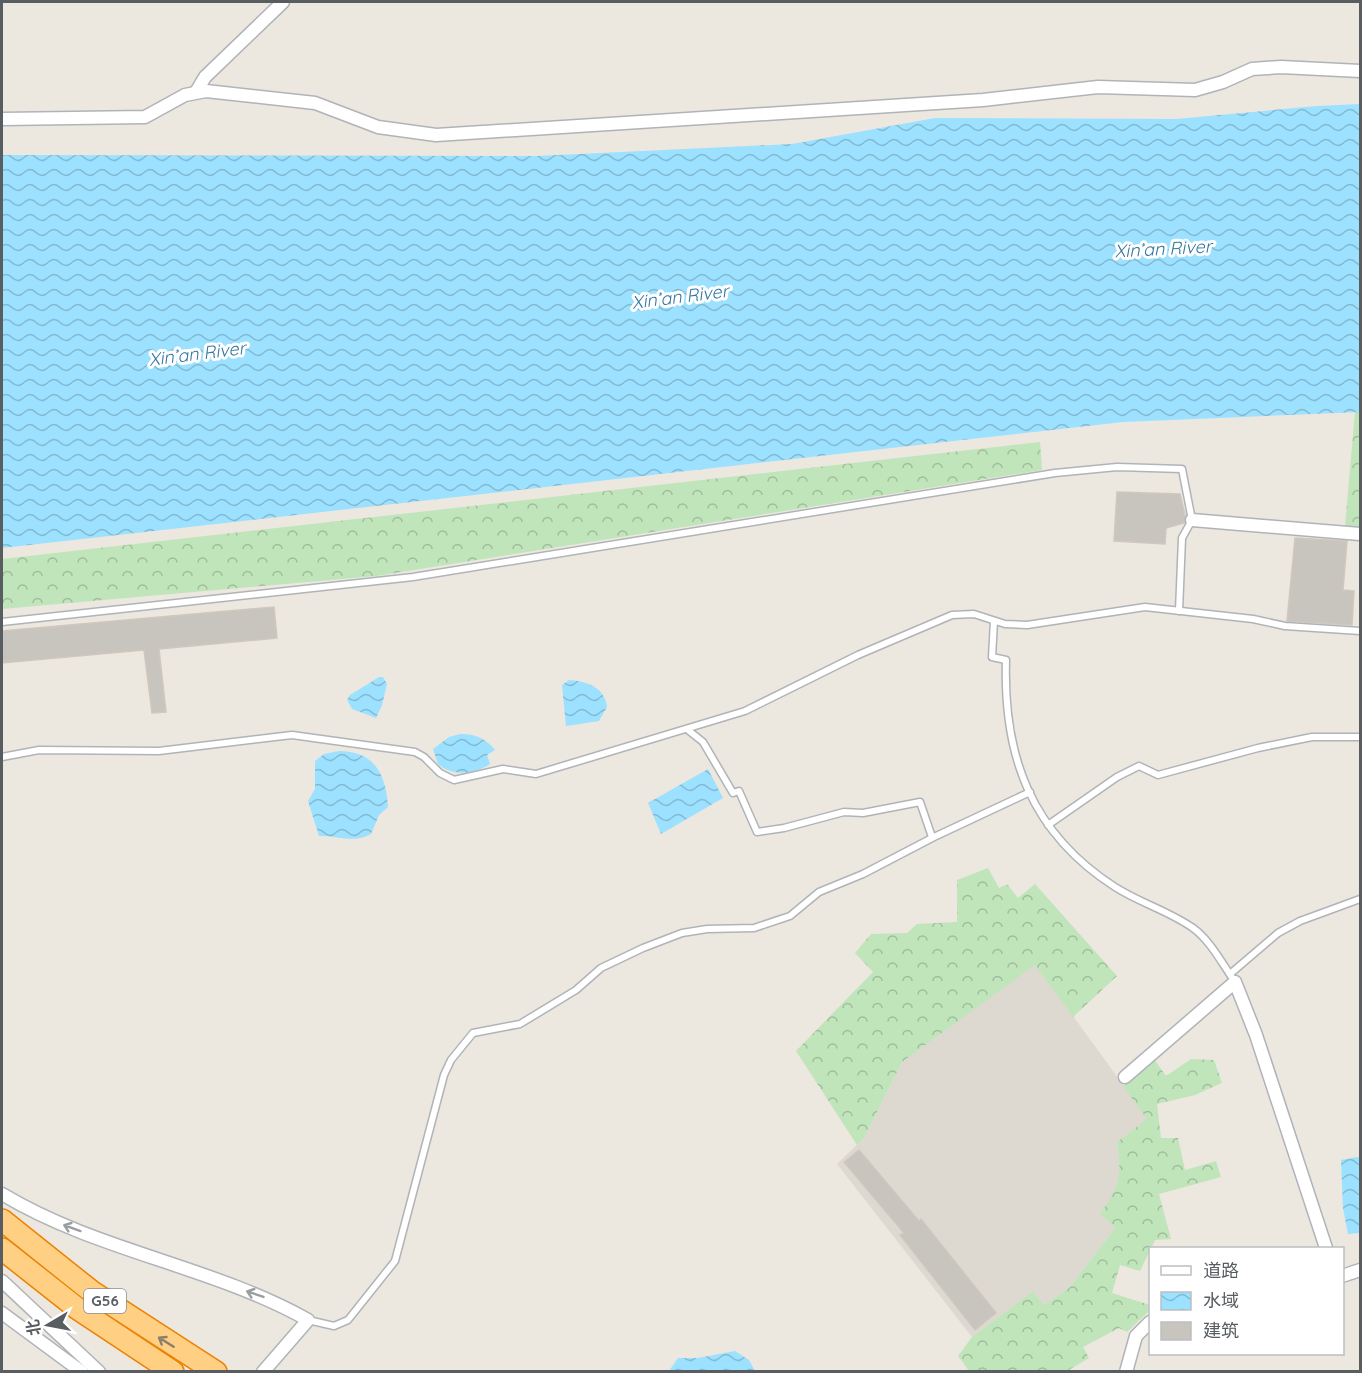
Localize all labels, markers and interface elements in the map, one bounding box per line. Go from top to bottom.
water label: Xin’an River [1114,234,1214,263]
water label: Xin’an River [630,279,732,314]
water label: Xin’an River [147,336,249,371]
one-way arrow [63,1221,82,1232]
legend [1149,1247,1344,1355]
text: 道路 [1203,1259,1239,1282]
one-way arrow [247,1287,265,1298]
road number: G56 [84,1289,126,1313]
text: 水域 [1203,1289,1239,1312]
north arrow [18,1295,78,1355]
text: 北 [22,1318,44,1337]
text: 建筑 [1203,1319,1239,1342]
one-way arrow [158,1335,175,1347]

